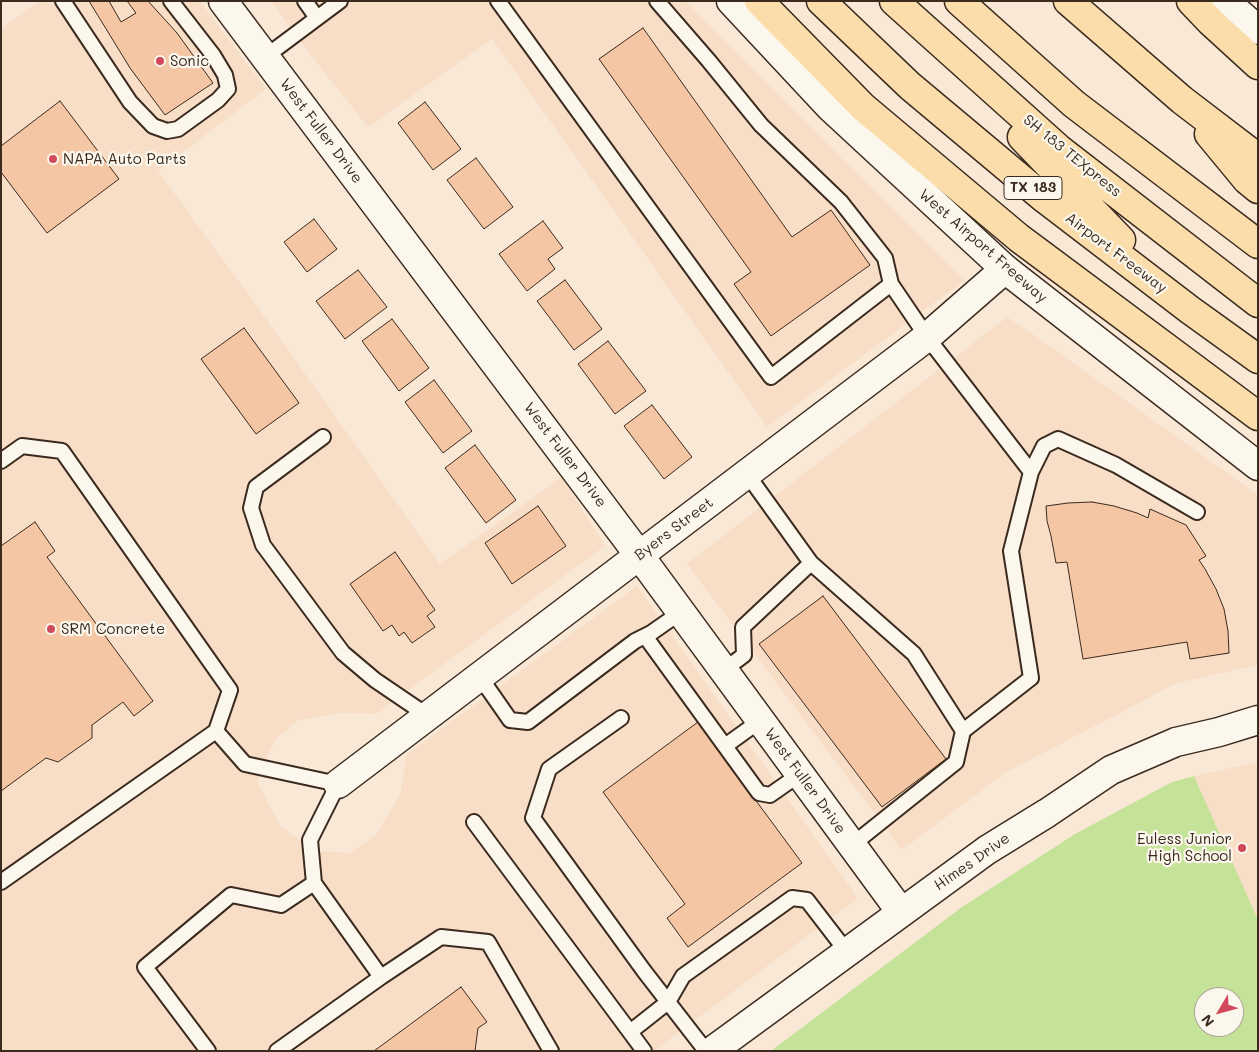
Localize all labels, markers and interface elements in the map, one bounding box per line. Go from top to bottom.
place label: Sonic [170,52,209,70]
marker: Sonic [154,55,166,67]
street label: West Fuller Drive [276,75,366,187]
street label: SH 183 TEXpress [1019,111,1125,201]
place label: NAPA Auto Parts [63,150,186,168]
marker: NAPA Auto Parts [47,153,59,165]
road number: TX 183 [1004,177,1062,200]
street label: West Airport Freeway [915,185,1051,307]
street label: Airport Freeway [1062,209,1170,297]
street label: West Fuller Drive [520,399,610,511]
street label: Byers Street [631,494,717,564]
place label: SRM Concrete [61,620,165,638]
marker: SRM Concrete [45,623,57,635]
street label: West Fuller Drive [761,725,849,837]
street label: Himes Drive [931,829,1013,895]
place label: Euless Junior High School [1137,830,1232,865]
marker: Euless Junior High School [1236,842,1248,854]
north arrow [1194,987,1244,1037]
text: N [1197,1011,1218,1031]

